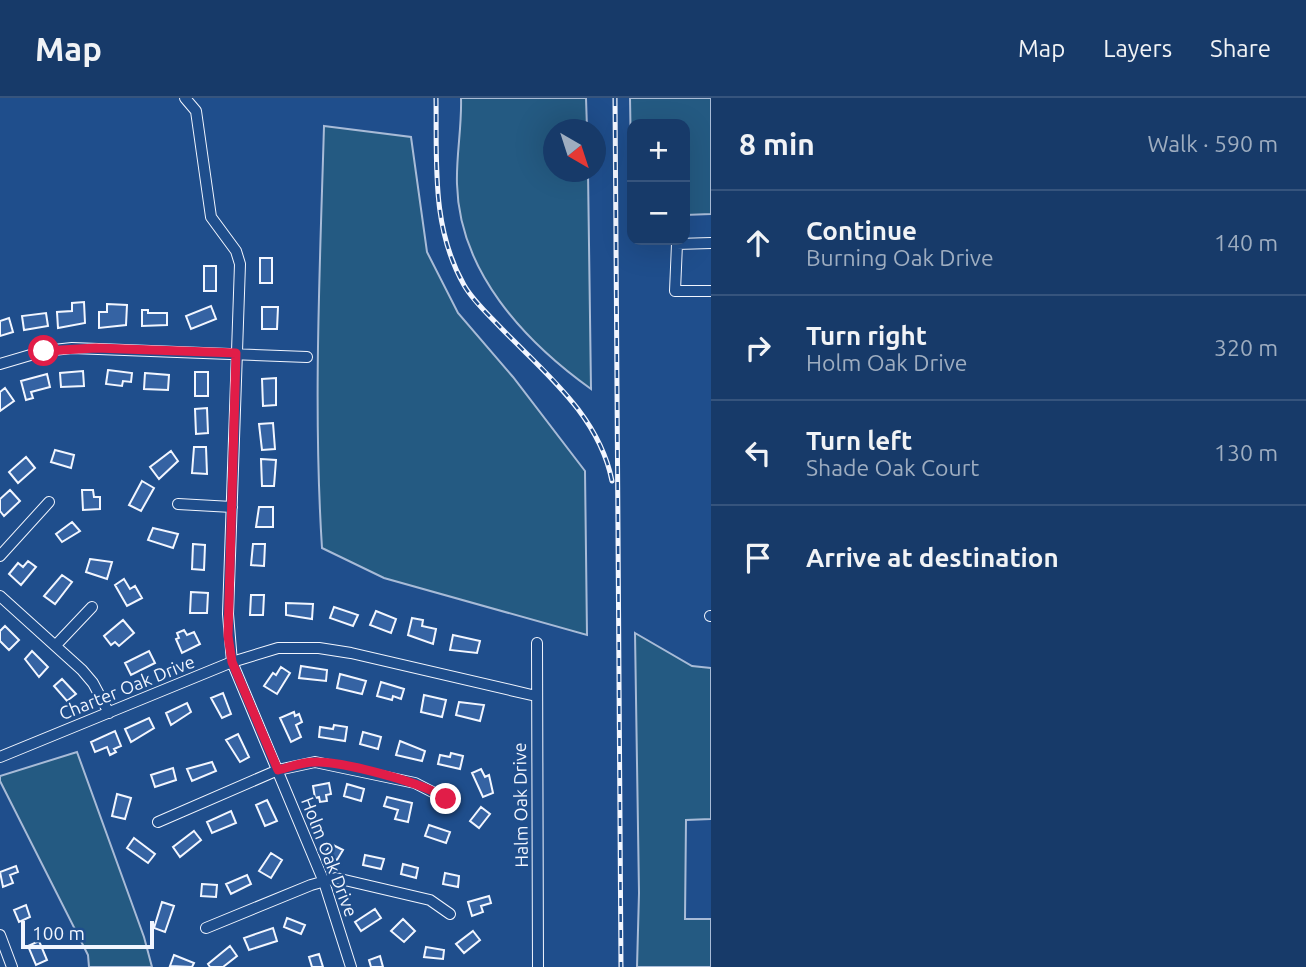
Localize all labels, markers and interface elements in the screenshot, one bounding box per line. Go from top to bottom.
text: Map [35,30,102,67]
text: Map [1018,35,1065,62]
text: Layers [1103,35,1172,62]
text: Share [1210,35,1271,62]
north arrow [543,119,606,182]
map controls [627,119,690,245]
button: + [627,119,690,182]
text: 8 min [739,127,815,161]
text: Walk · 590 m [1147,131,1278,156]
button: − [627,182,690,245]
text: Continue [806,216,917,245]
icon: ahead [739,224,777,262]
text: 140 m [1214,230,1278,255]
text: Burning Oak Drive [806,245,994,270]
text: Turn right [806,321,927,350]
icon: right [739,329,777,367]
route start [28,335,59,366]
text: 320 m [1214,335,1278,360]
text: Holm Oak Drive [806,350,968,375]
text: Turn left [806,426,912,455]
icon: left [739,434,777,472]
text: 130 m [1214,440,1278,465]
text: Shade Oak Court [806,455,979,480]
icon: arrive [739,539,777,577]
text: Arrive at destination [806,543,1059,572]
street label: Charter Oak Drive [56,651,197,723]
street label: Halm Oak Drive [509,742,531,868]
route end [430,783,461,814]
street label: Holm Oak Drive [298,794,362,919]
scale bar [21,918,154,950]
text: 100 m [32,922,85,944]

